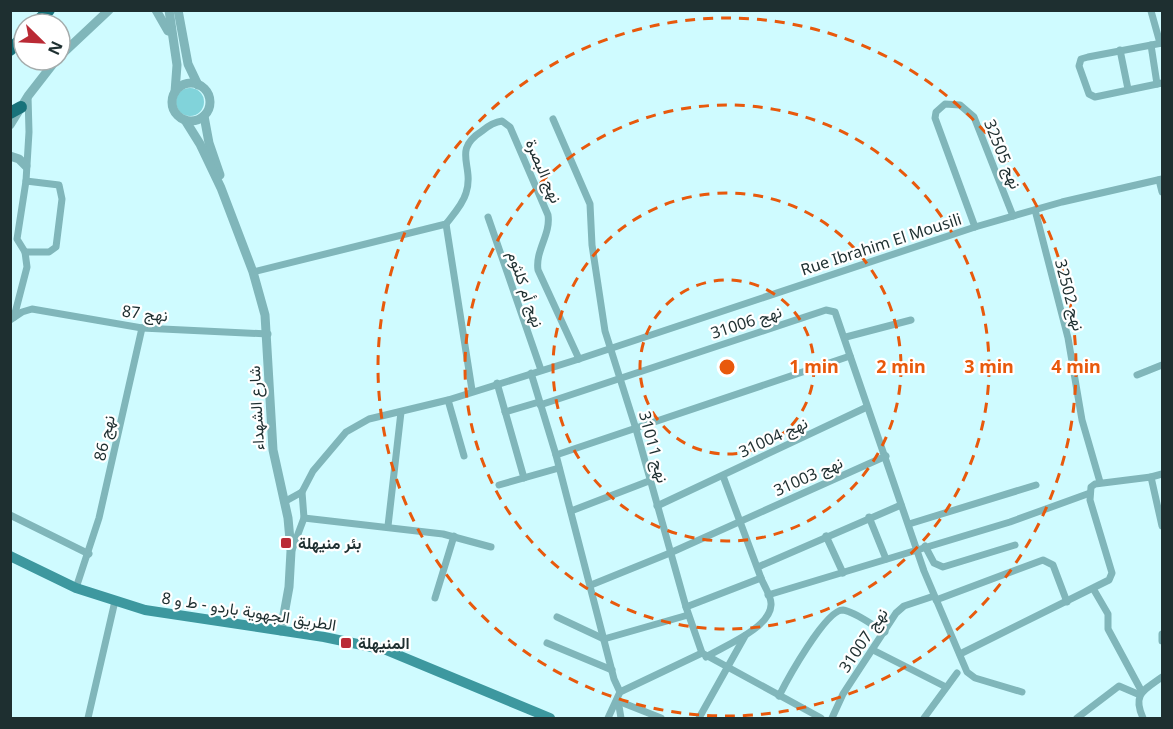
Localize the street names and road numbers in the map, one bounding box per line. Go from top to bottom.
street label: نهج 32505 [978,116,1027,193]
street label: نهج البصرة [520,136,567,207]
street label: Rue Ibrahim El Mousili [798,208,964,280]
street label: نهج أم كلثوم [502,248,549,331]
street label: نهج 32502 [1049,257,1090,334]
street label: نهج 87 [121,300,169,327]
street label: نهج 31006 [708,300,785,345]
street label: شارع الشهداء [243,365,270,451]
street label: نهج 31011 [633,409,674,486]
street label: نهج 31004 [735,412,811,463]
street label: نهج 86 [88,413,121,463]
street label: نهج 31003 [770,451,846,502]
street label: الطريق الجهوية باردو - ط و 8 [160,586,338,636]
street label: نهج 31007 [833,603,893,677]

